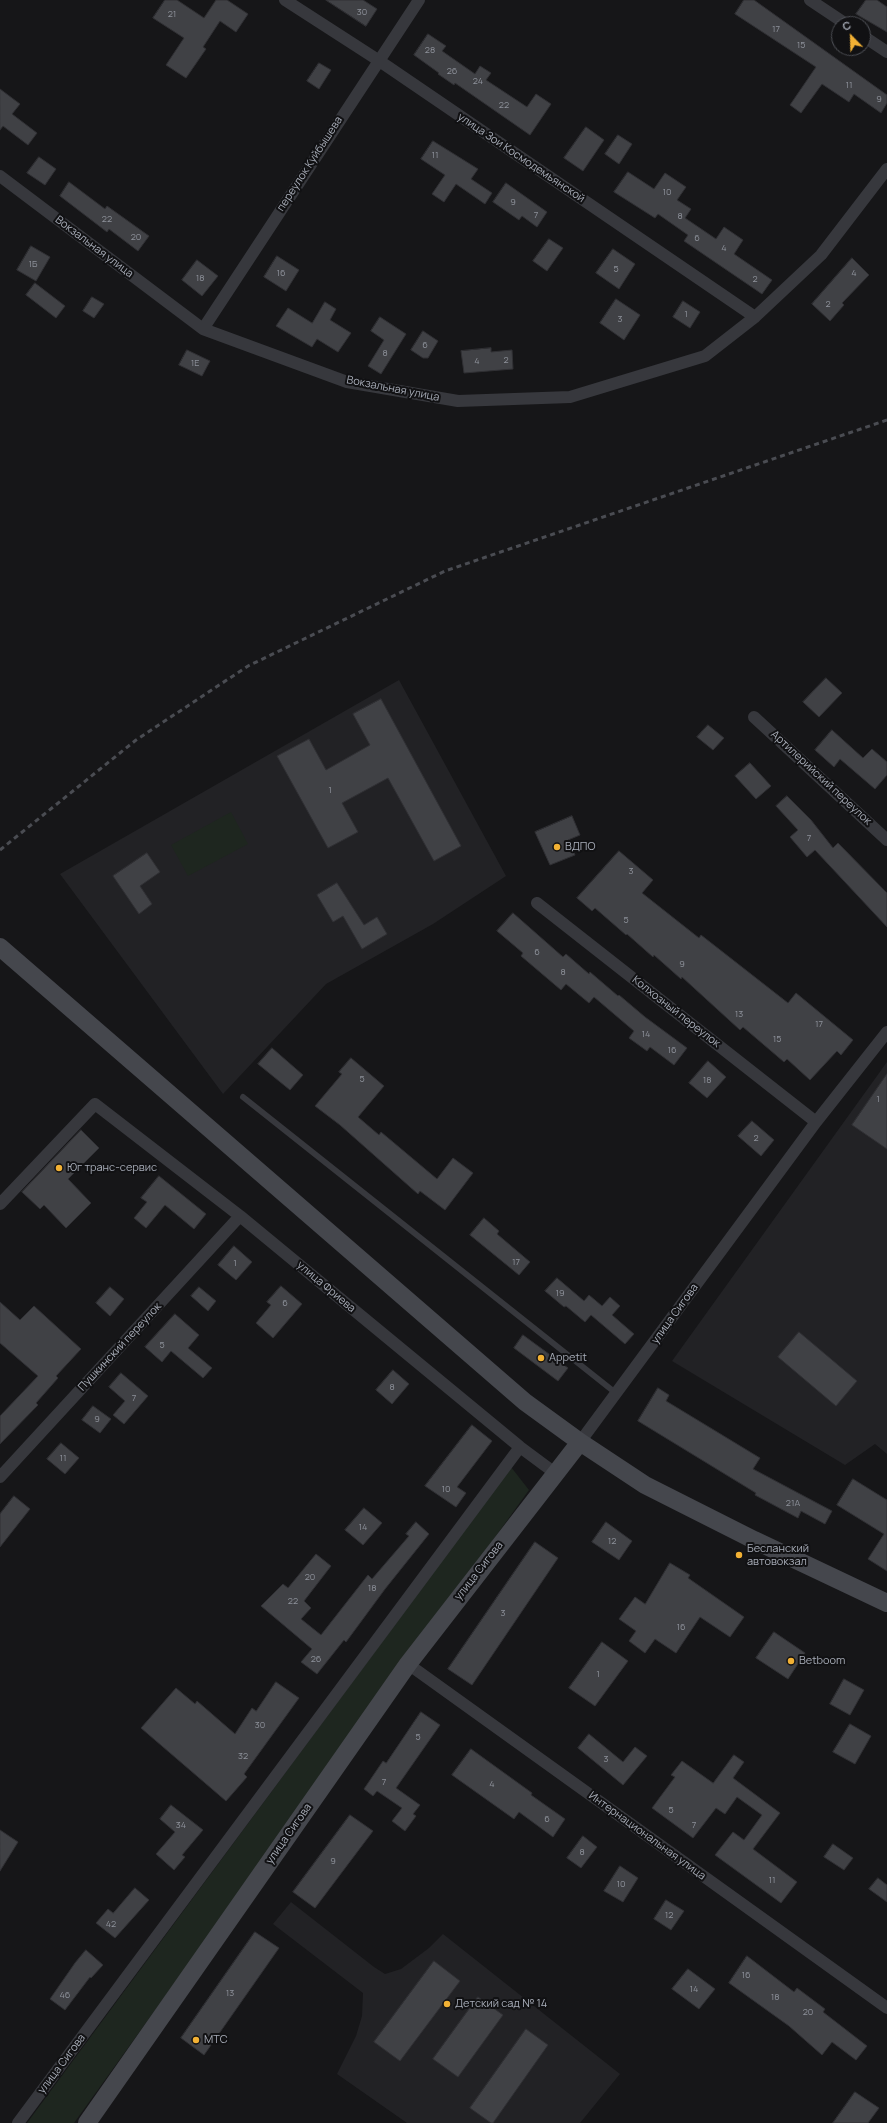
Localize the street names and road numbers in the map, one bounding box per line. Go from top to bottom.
street label: улица Зои Космодемьянской [455,110,587,206]
street label: переулок Куйбышева [274,114,346,214]
street label: Вокзальная улица [52,213,136,281]
street label: Вокзальная улица [345,374,441,404]
street label: Артилерийский переулок [768,728,874,828]
street label: Колхозный переулок [629,973,723,1051]
street label: улица Фриева [294,1259,358,1315]
street label: улица Сигова [649,1281,701,1347]
street label: Пушкинский переулок [76,1300,164,1394]
street label: улица Сигова [452,1539,506,1603]
street label: Интернациональная улица [586,1789,708,1883]
street label: улица Сигова [263,1801,315,1867]
street label: улица Сигова [35,2032,89,2096]

